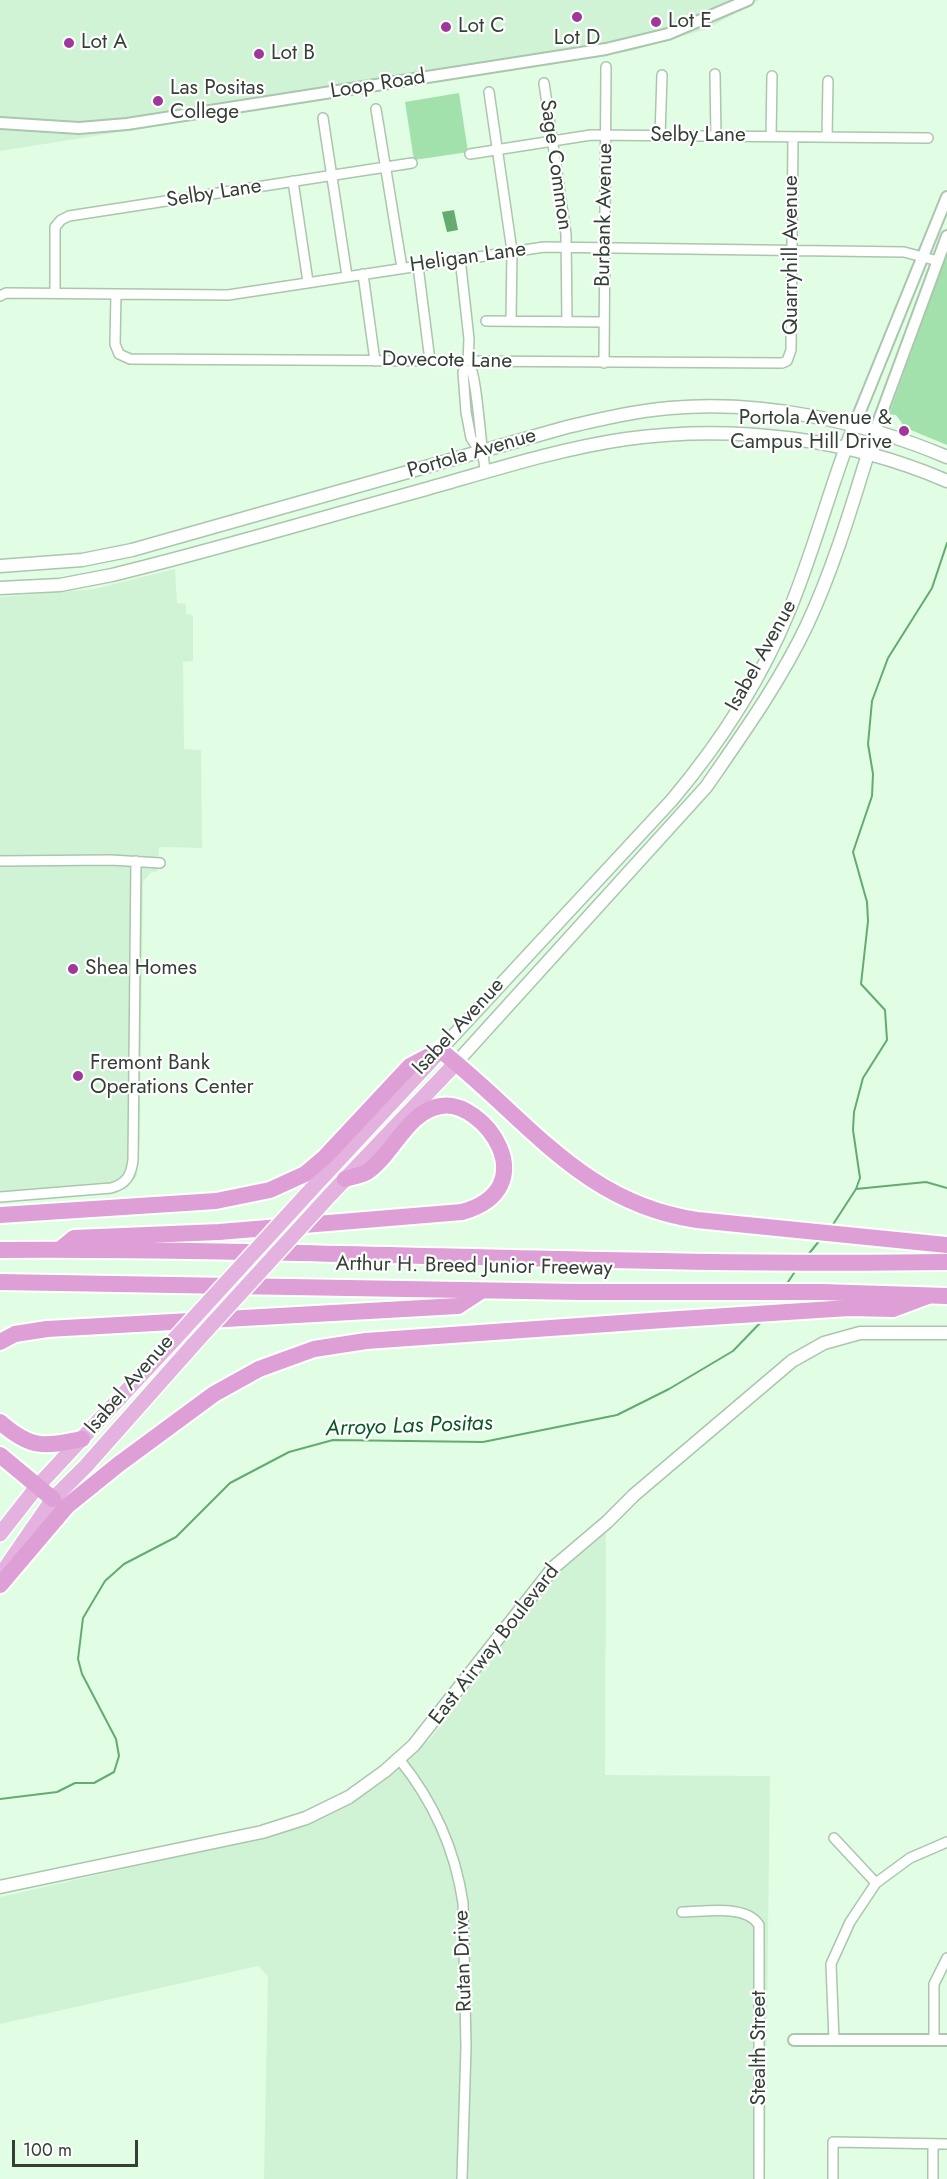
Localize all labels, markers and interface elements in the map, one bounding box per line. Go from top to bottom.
place label: Lot E [668,9,712,35]
marker: Lot D [570,10,584,24]
place label: Lot C [458,14,505,40]
marker: Lot E [649,15,663,29]
marker: Lot C [439,20,453,34]
place label: Lot D [554,26,600,52]
place label: Lot A [81,30,127,56]
marker: Lot A [62,36,76,50]
place label: Lot B [271,41,315,67]
marker: Lot B [252,47,266,61]
street label: Loop Road [329,65,427,105]
place label: Las Positas College [170,76,264,126]
marker: Las Positas College [151,94,165,108]
street label: Sage Common [533,98,577,232]
street label: Selby Lane [650,123,746,149]
street label: Burbank Avenue [591,143,619,287]
street label: Selby Lane [165,174,263,214]
street label: Quarryhill Avenue [779,175,805,335]
street label: Heligan Lane [408,237,528,279]
street label: Dovecote Lane [382,347,512,375]
place label: Portola Avenue & Campus Hill Drive [730,406,892,456]
street label: Portola Avenue [405,424,539,484]
marker: Portola Avenue & Campus Hill Drive [897,424,911,438]
street label: Isabel Avenue [721,596,803,716]
place label: Shea Homes [85,956,197,982]
marker: Shea Homes [66,962,80,976]
street label: Isabel Avenue [408,973,510,1081]
place label: Fremont Bank Operations Center [90,1051,254,1101]
marker: Fremont Bank Operations Center [71,1069,85,1083]
street label: Arthur H. Breed Junior Freeway [335,1252,613,1282]
street label: Isabel Avenue [80,1330,180,1440]
water label: Arroyo Las Positas [325,1411,493,1443]
street label: East Airway Boulevard [425,1560,565,1730]
street label: Rutan Drive [450,1910,478,2012]
street label: Stealth Street [747,1991,773,2105]
scale bar [15,2128,141,2166]
text: 100 m [23,2137,72,2163]

